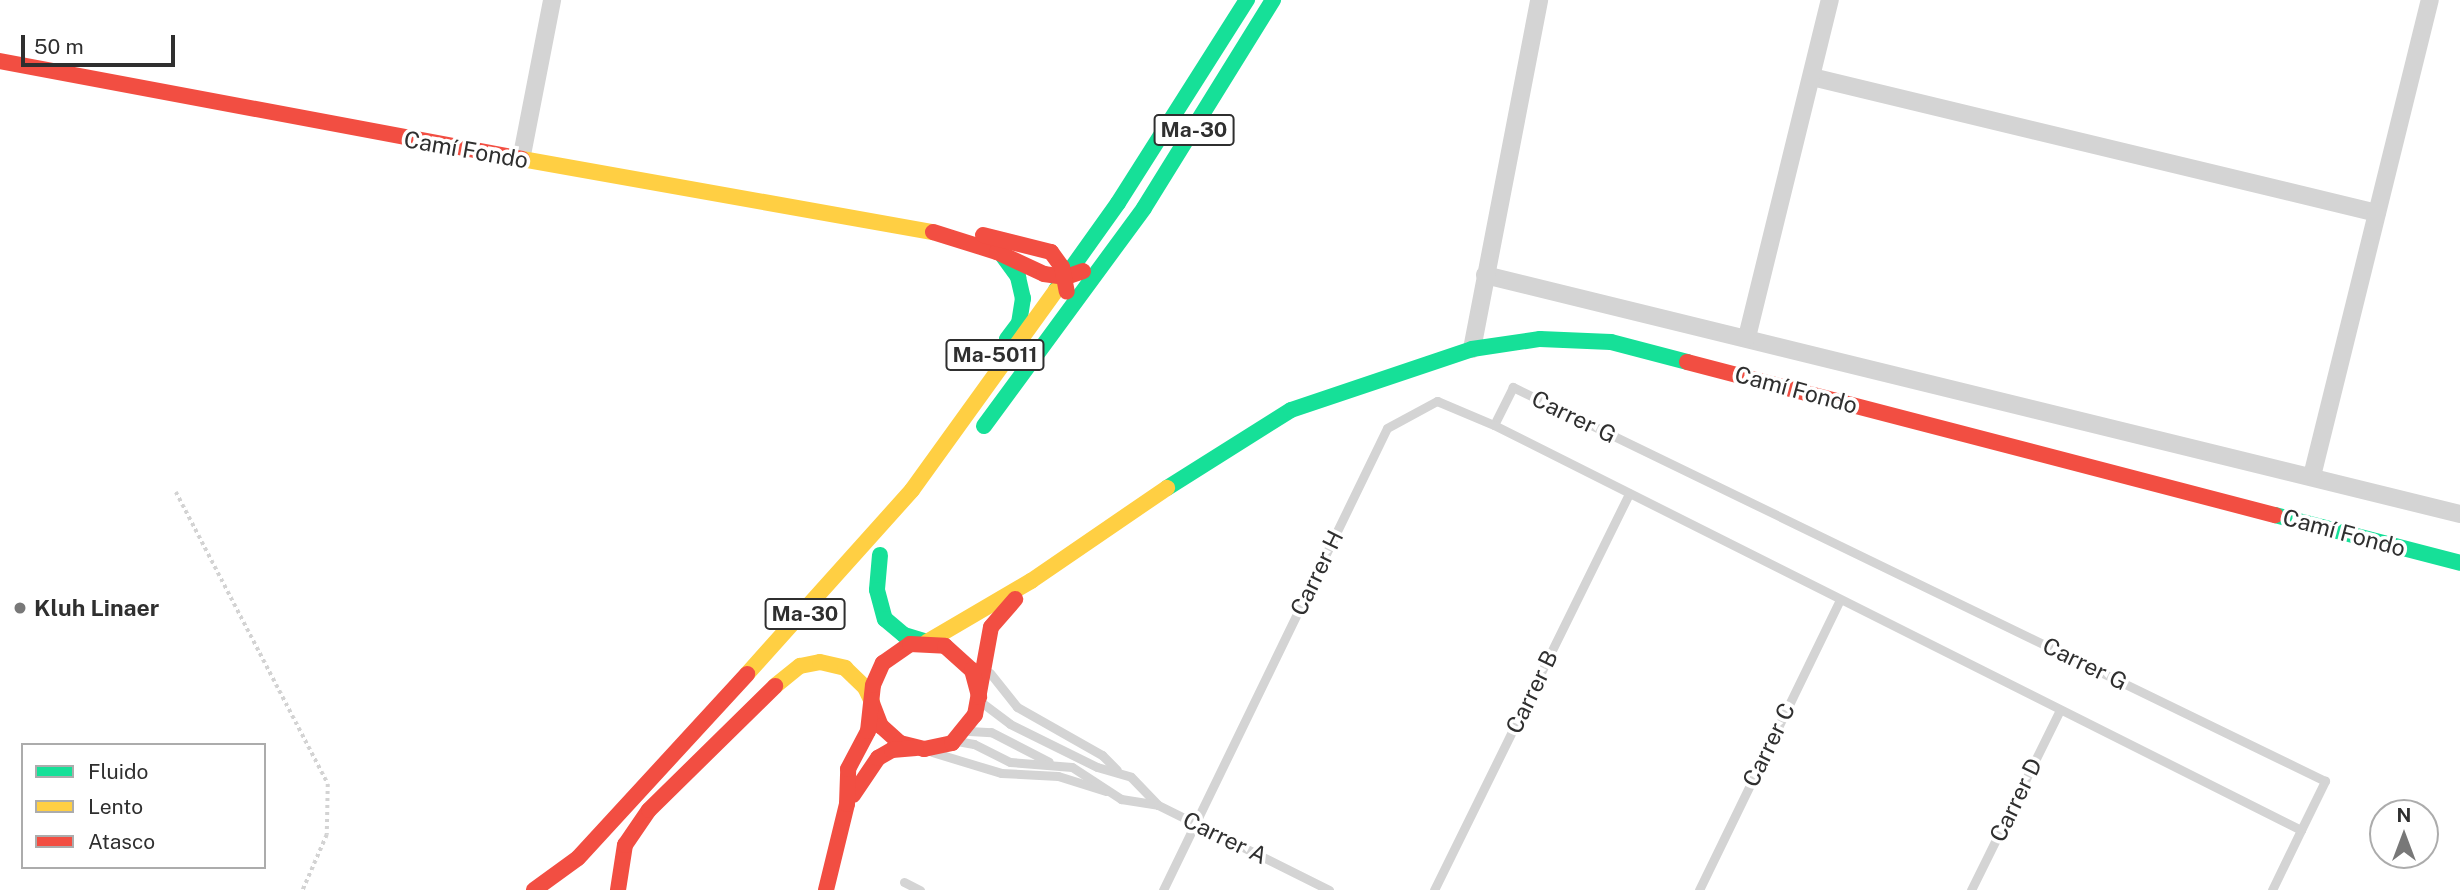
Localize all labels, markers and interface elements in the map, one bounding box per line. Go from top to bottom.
scale bar [24,21,178,65]
text: 50 m [34,34,84,59]
road number: Ma-30 [1152,113,1236,148]
street label: Camí Fondo [402,125,530,175]
road number: Ma-5011 [944,338,1046,372]
street label: Camí Fondo [1732,360,1860,420]
street label: Carrer G [1527,385,1621,449]
street label: Camí Fondo [2280,503,2408,563]
street label: Carrer H [1285,526,1349,620]
place label: Kluh Linaer [34,594,159,622]
road number: Ma-30 [763,596,847,632]
marker: Kluh Linaer [12,600,28,616]
street label: Carrer G [2038,632,2132,696]
street label: Carrer B [1500,646,1564,738]
street label: Carrer C [1737,699,1801,791]
legend [21,743,266,869]
street label: Carrer D [1984,754,2048,846]
text: Fluido [88,759,148,784]
text: Lento [88,794,143,819]
north arrow [2369,799,2439,869]
text: N [2397,804,2411,826]
street label: Carrer A [1178,806,1272,870]
text: Atasco [88,829,155,854]

